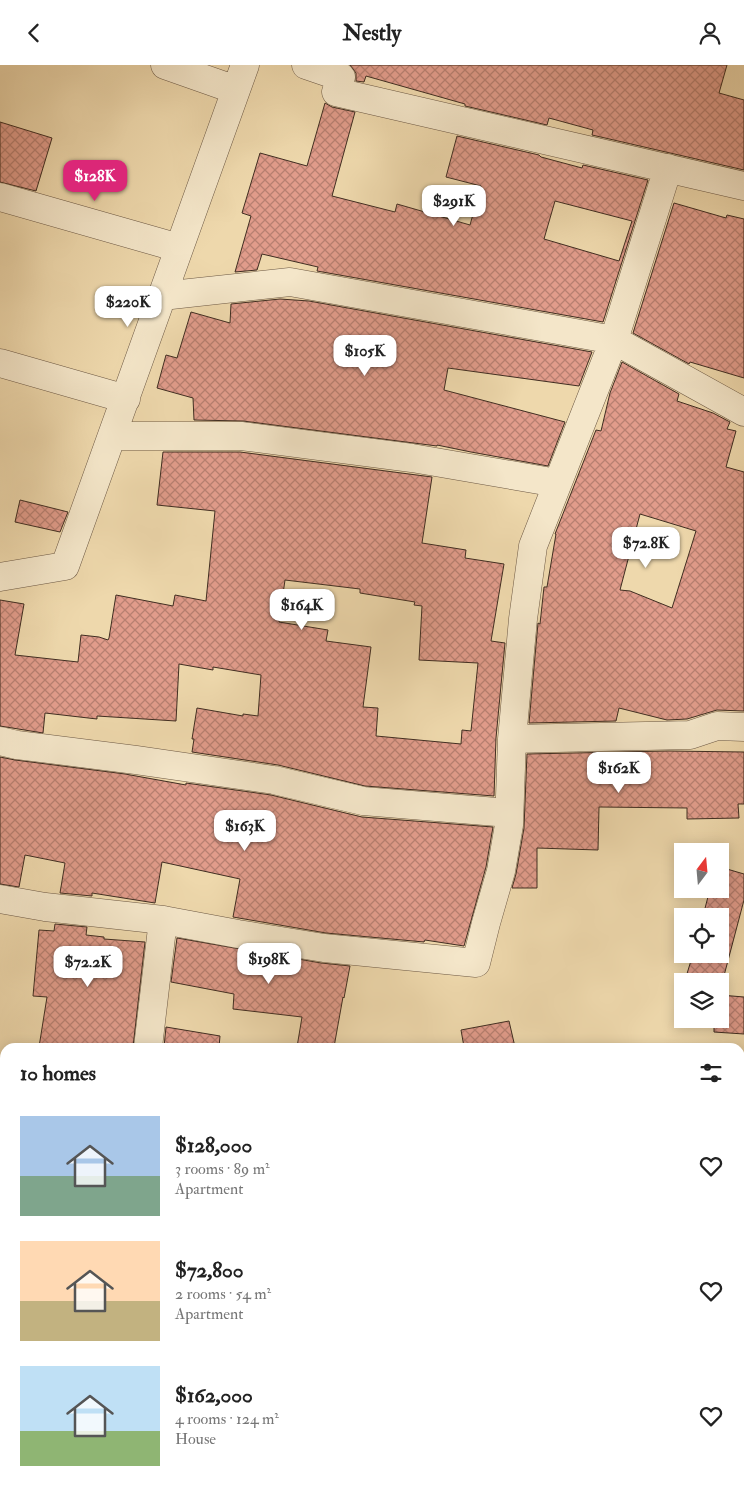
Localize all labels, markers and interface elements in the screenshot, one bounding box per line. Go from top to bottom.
icon: back [20,19,48,47]
text: Nestly [343,19,401,47]
icon: person [696,19,724,47]
pin: $128K [60,159,130,202]
text: $128K [74,166,116,186]
pin: $291K [419,185,489,227]
text: $291K [433,191,475,211]
pin: $220K [93,285,163,328]
text: $220K [106,292,150,312]
pin: $105K [330,335,400,377]
text: $105K [344,341,386,361]
pin: $72.8K [605,527,687,569]
text: $72.8K [623,533,669,553]
pin: $164K [267,589,337,631]
text: $164K [281,595,323,615]
pin: $162K [584,751,654,794]
text: $162K [598,758,640,778]
pin: $163K [210,809,280,852]
text: $163K [225,816,265,836]
north arrow [674,843,729,897]
map controls [674,843,729,1028]
button: locate [674,908,729,963]
pin: $198K [234,943,304,985]
pin: $72.2K [47,945,129,988]
text: $198K [248,949,290,969]
text: $72.2K [65,952,111,972]
button: layers [674,973,729,1028]
icon: filters [697,1059,725,1087]
text: 10 homes [20,1060,96,1087]
text: $128,000 [175,1132,252,1159]
icon: home [60,1136,120,1196]
icon: heart [697,1152,725,1180]
text: 3 rooms · 89 m² [175,1159,270,1179]
text: Apartment [175,1179,243,1199]
text: $72,800 [175,1257,244,1284]
icon: home [60,1261,120,1321]
icon: heart [697,1277,725,1305]
text: 2 rooms · 54 m² [175,1284,271,1304]
text: Apartment [175,1304,243,1324]
text: $162,000 [175,1382,253,1409]
icon: home [60,1386,120,1446]
icon: heart [697,1402,725,1430]
text: 4 rooms · 124 m² [175,1409,279,1429]
text: House [175,1429,216,1449]

